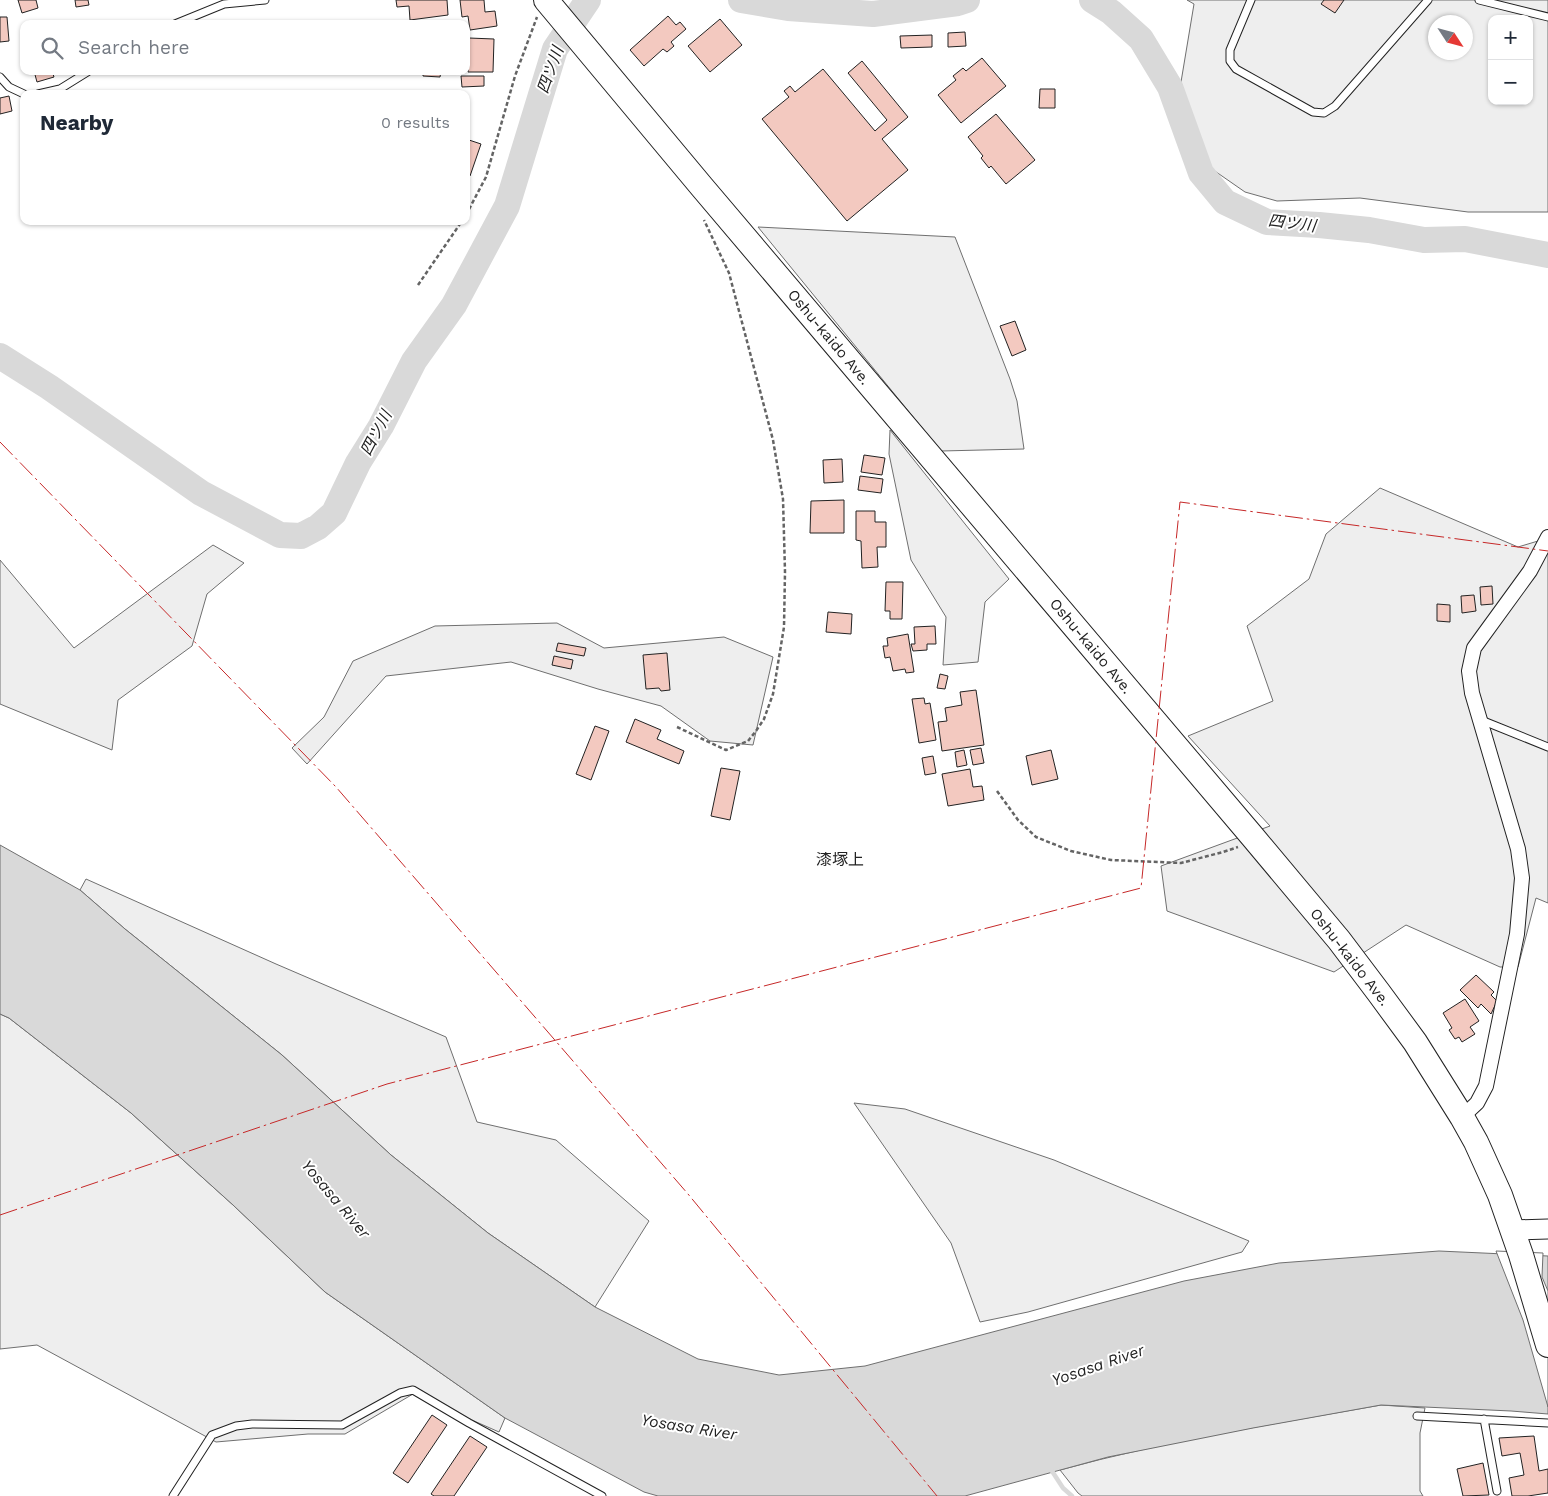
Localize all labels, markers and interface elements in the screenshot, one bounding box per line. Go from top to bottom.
north arrow [1428,15,1473,60]
map controls [1488,15,1533,105]
button: + [1488,15,1533,60]
search box [20,20,470,75]
icon: search [38,34,66,62]
text: Search here [78,36,189,59]
water label: 四ツ川 [533,42,568,96]
button: − [1488,60,1533,105]
text: Nearby [40,110,113,135]
text: 0 results [381,113,450,132]
water label: 四ツ川 [1267,211,1319,236]
street label: Oshu-kaido Ave. [784,286,874,388]
water label: 四ツ川 [356,406,397,459]
street label: Oshu-kaido Ave. [1046,595,1136,697]
district label: 漆塚上 [816,850,864,869]
street label: Oshu-kaido Ave. [1306,905,1394,1009]
water label: Yosasa River [298,1156,375,1243]
water label: Yosasa River [1049,1340,1148,1390]
water label: Yosasa River [640,1410,739,1444]

